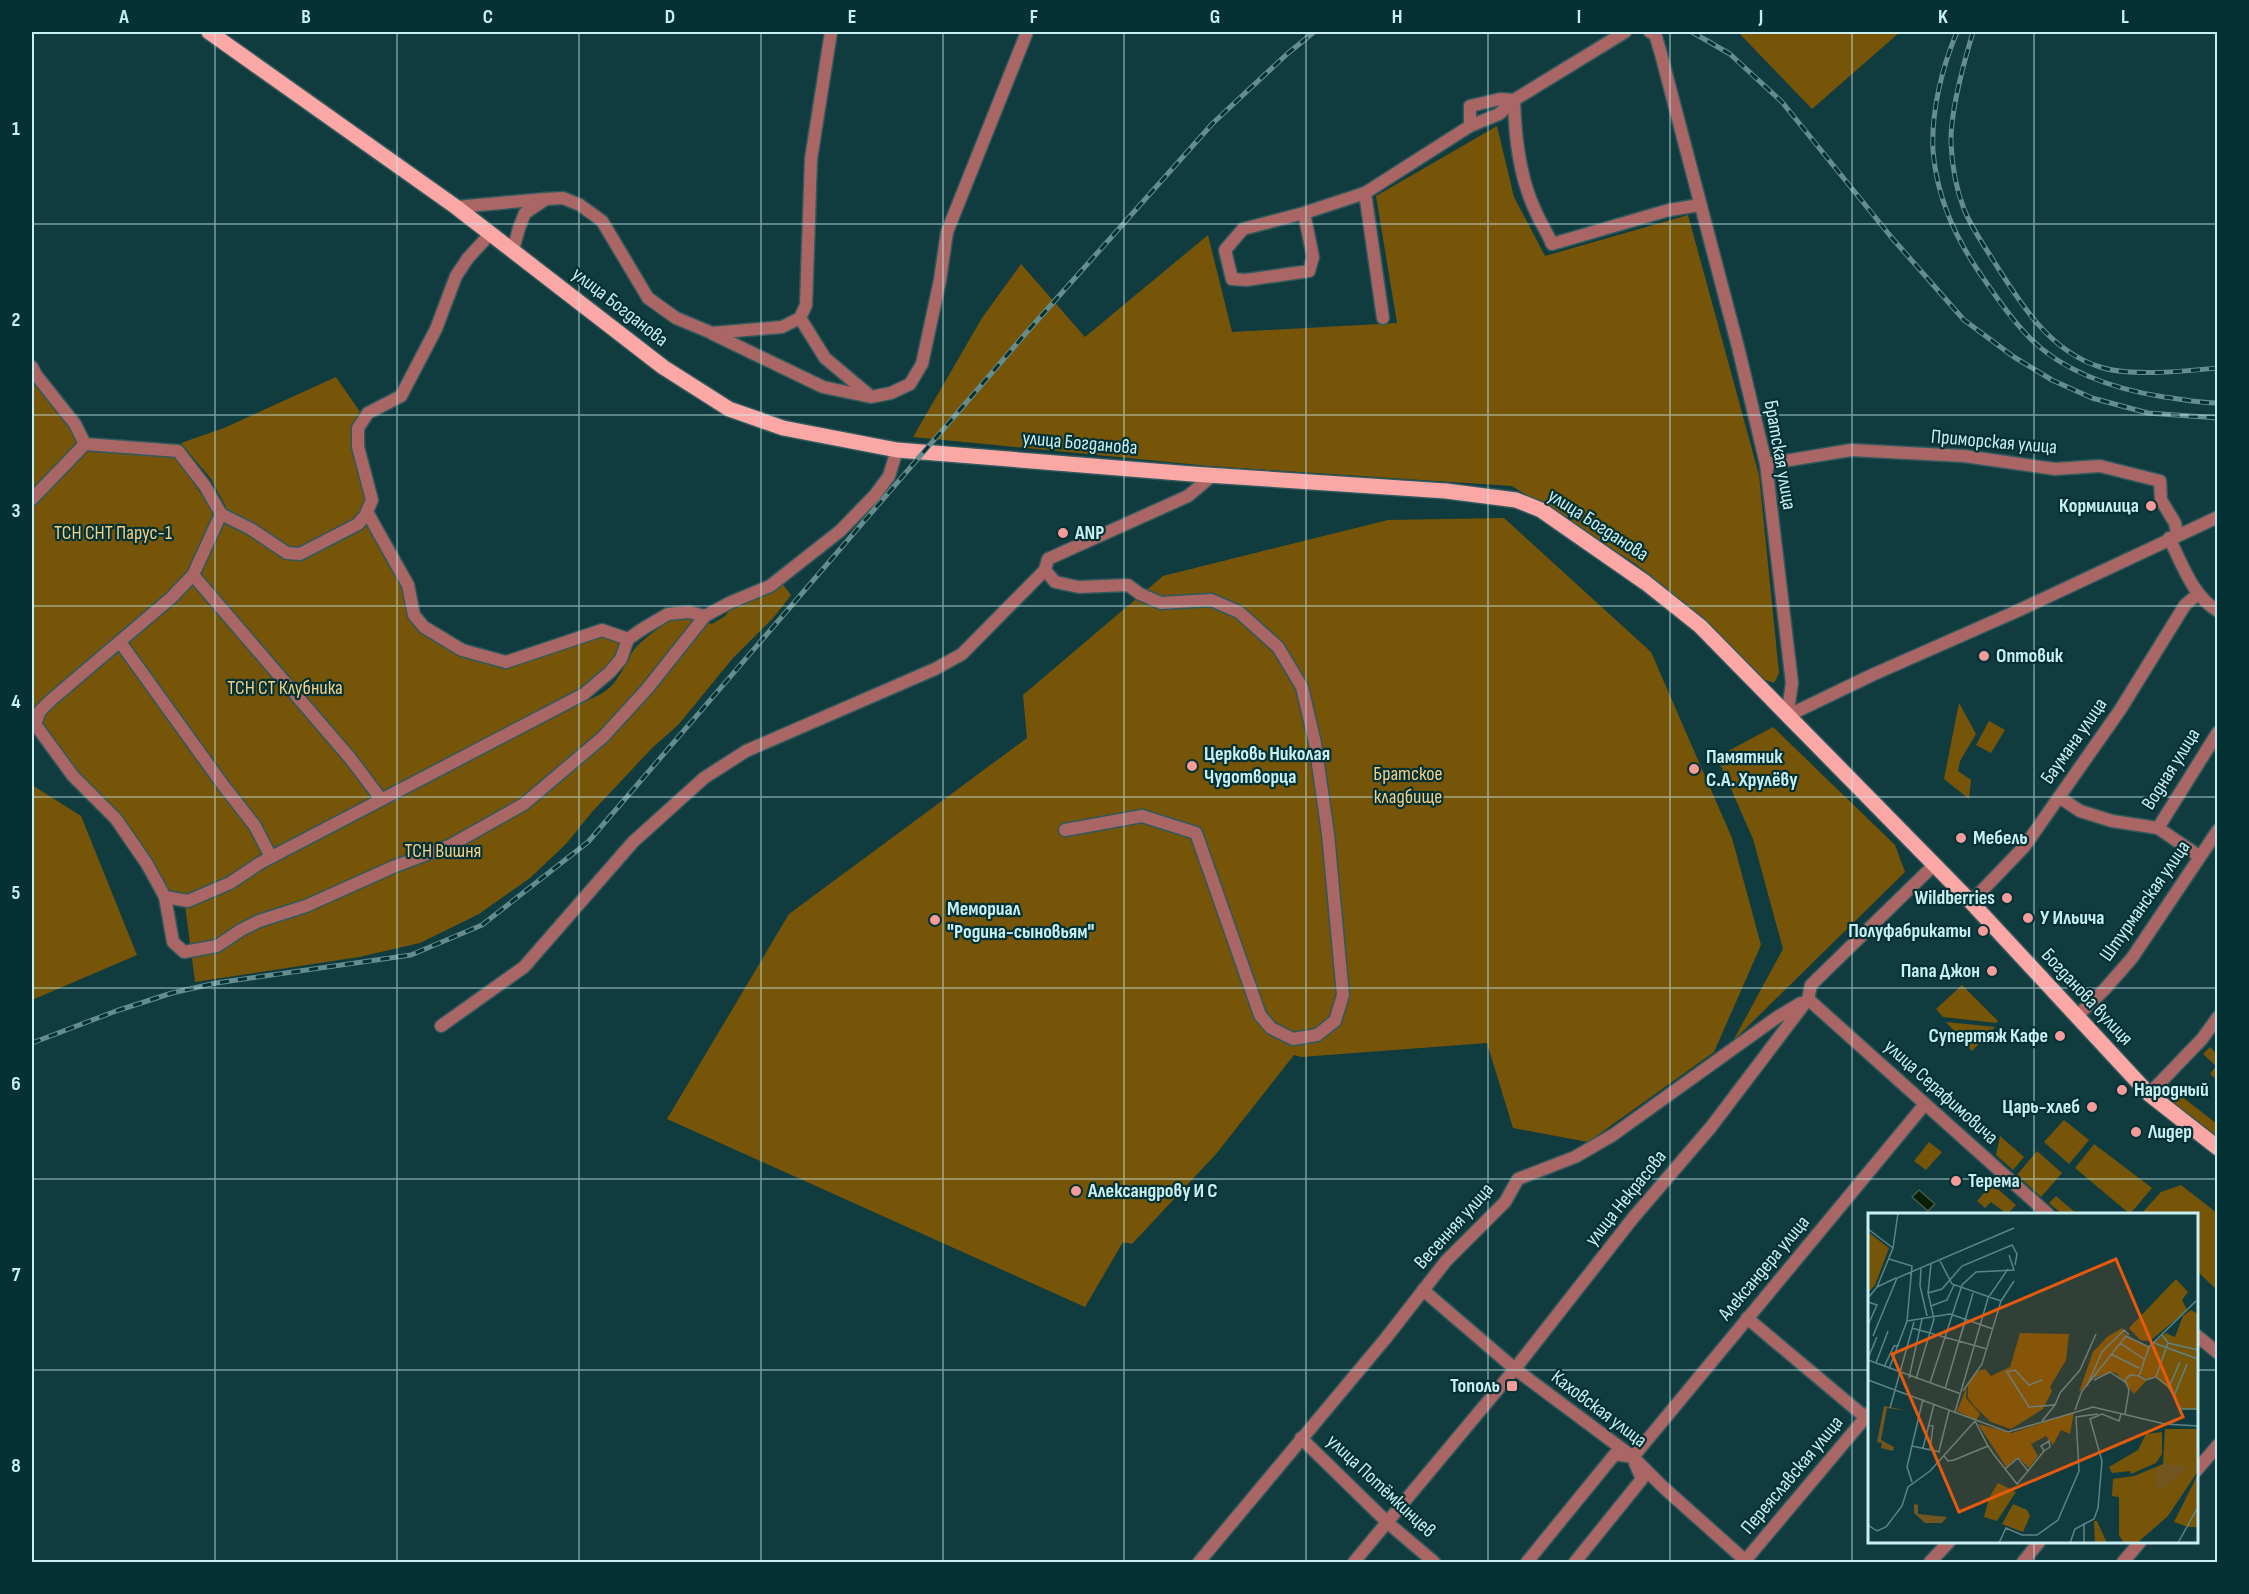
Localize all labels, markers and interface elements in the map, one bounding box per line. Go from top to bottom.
text: A [118,5,129,29]
text: B [301,5,311,29]
text: C [483,5,493,29]
text: D [665,5,675,29]
text: E [848,5,856,29]
text: F [1030,5,1038,29]
text: G [1210,5,1220,29]
text: H [1392,5,1402,29]
text: I [1577,5,1581,29]
text: J [1758,5,1763,29]
text: K [1938,5,1948,29]
text: L [2121,5,2129,29]
text: 1 [12,117,20,141]
street label: улица Богданова [567,262,673,352]
text: 2 [12,308,20,332]
street label: Братская улица [1759,398,1801,512]
street label: Приморская улица [1930,425,2058,459]
street label: улица Богданова [1022,426,1138,460]
street label: улица Богданова [1543,484,1653,566]
place label: Кормилица [2059,494,2139,518]
text: 3 [12,499,21,523]
marker: Кормилица [2144,499,2158,513]
park label: ТСН СНТ Парус-1 [54,521,172,545]
place label: ANP [1074,521,1104,545]
marker: ANP [1056,526,1070,540]
place label: Оптовик [1996,644,2064,668]
marker: Оптовик [1977,649,1991,663]
park label: ТСН СТ Клубника [227,676,343,700]
text: 4 [11,690,21,714]
street label: Баумана улица [2036,693,2112,789]
street label: Водная улица [2137,724,2205,814]
place label: Церковь Николая Чудотворца [1204,742,1330,789]
place label: Памятник С.А. Хрулёву [1706,745,1798,792]
marker: Церковь Николая Чудотворца [1185,759,1199,773]
park label: Братское кладбище [1373,762,1443,809]
marker: Памятник С.А. Хрулёву [1687,762,1701,776]
place label: Мебель [1973,826,2028,850]
marker: Мебель [1954,831,1968,845]
street label: Штурманская улица [2095,836,2195,966]
park label: ТСН Вишня [405,839,481,863]
text: 5 [12,881,21,905]
place label: Wildberries [1914,886,1995,910]
marker: Wildberries [2000,891,2014,905]
place label: Мемориал "Родина-сыновьям" [947,897,1094,944]
place label: У Ильича [2040,906,2105,930]
marker: У Ильича [2021,911,2035,925]
marker: Мемориал "Родина-сыновьям" [928,913,942,927]
place label: Полуфабрикаты [1848,919,1971,943]
marker: Полуфабрикаты [1976,924,1990,938]
street label: Богданова вулиця [2036,944,2138,1050]
place label: Папа Джон [1901,959,1980,983]
marker: Папа Джон [1985,964,1999,978]
place label: Супертяж Кафе [1928,1024,2048,1048]
marker: Супертяж Кафе [2053,1029,2067,1043]
street label: улица Серафимовича [1879,1034,2003,1150]
text: 6 [11,1072,21,1096]
place label: Народный [2134,1078,2209,1102]
marker: Народный [2115,1083,2129,1097]
place label: Царь-хлеб [2002,1095,2080,1119]
marker: Царь-хлеб [2085,1100,2099,1114]
place label: Лидер [2147,1120,2192,1144]
marker: Лидер [2129,1125,2143,1139]
street label: улица Некрасова [1580,1145,1672,1251]
place label: Терема [1968,1169,2020,1193]
marker: Терема [1949,1174,1963,1188]
street label: Весенняя улица [1409,1178,1499,1274]
place label: Александрову И С [1087,1179,1218,1203]
marker: Александрову И С [1069,1184,1083,1198]
street label: Александера улица [1713,1211,1815,1326]
inset map [1868,1213,2198,1543]
text: 7 [12,1263,21,1287]
street label: Каховская улица [1546,1365,1652,1453]
place label: Тополь [1450,1374,1500,1398]
marker: Тополь [1505,1379,1519,1393]
street label: Переяславская улица [1736,1411,1848,1539]
street label: улица Потёмкинцев [1322,1429,1440,1543]
text: 8 [11,1454,21,1478]

